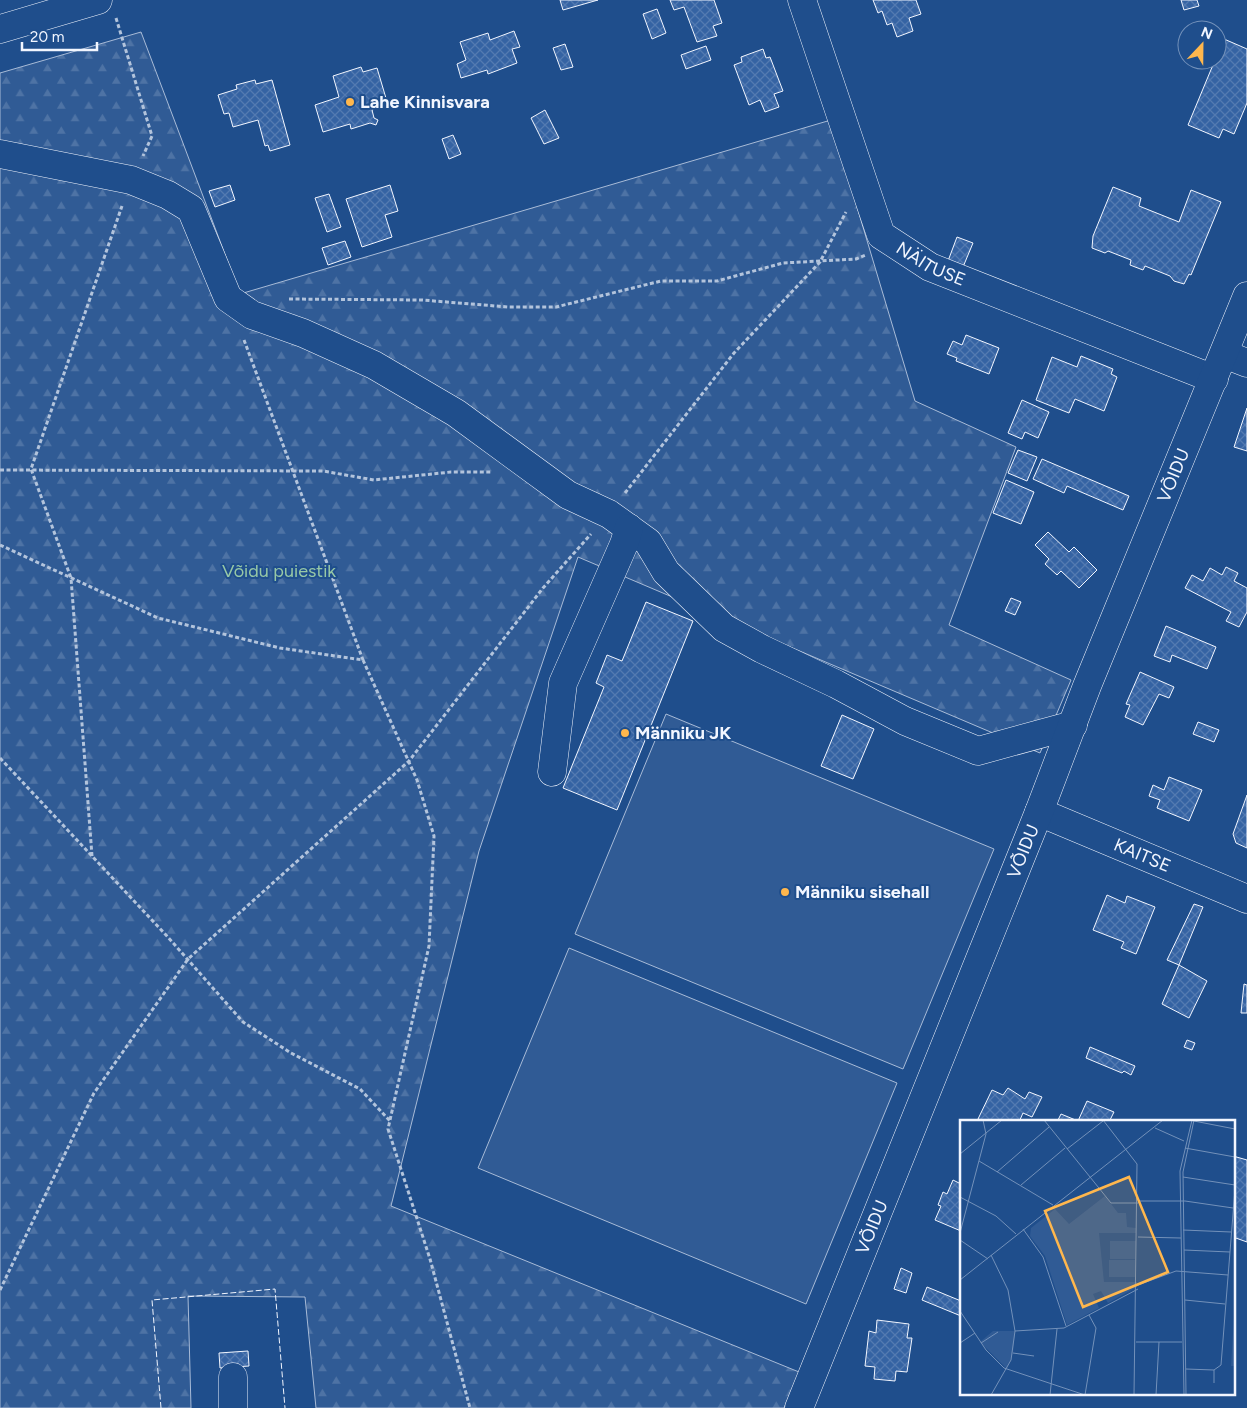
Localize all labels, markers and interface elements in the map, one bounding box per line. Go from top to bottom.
scale bar [22,20,98,52]
north arrow [1177,20,1227,70]
text: N [1198,24,1215,43]
text: 20 m [30,28,64,46]
place label: Lahe Kinnisvara [360,91,490,113]
marker: Lahe Kinnisvara [344,96,356,108]
street label: NÄITUSE [892,237,969,291]
street label: VÕIDU [1153,445,1194,506]
park label: Võidu puiestik [222,560,336,582]
place label: Männiku JK [635,722,731,744]
marker: Männiku JK [619,727,631,739]
street label: VÕIDU [1002,821,1044,882]
street label: KAITSE [1111,834,1174,877]
place label: Männiku sisehall [795,881,929,903]
marker: Männiku sisehall [779,886,791,898]
inset map [960,1120,1234,1396]
street label: VÕIDU [851,1197,893,1257]

